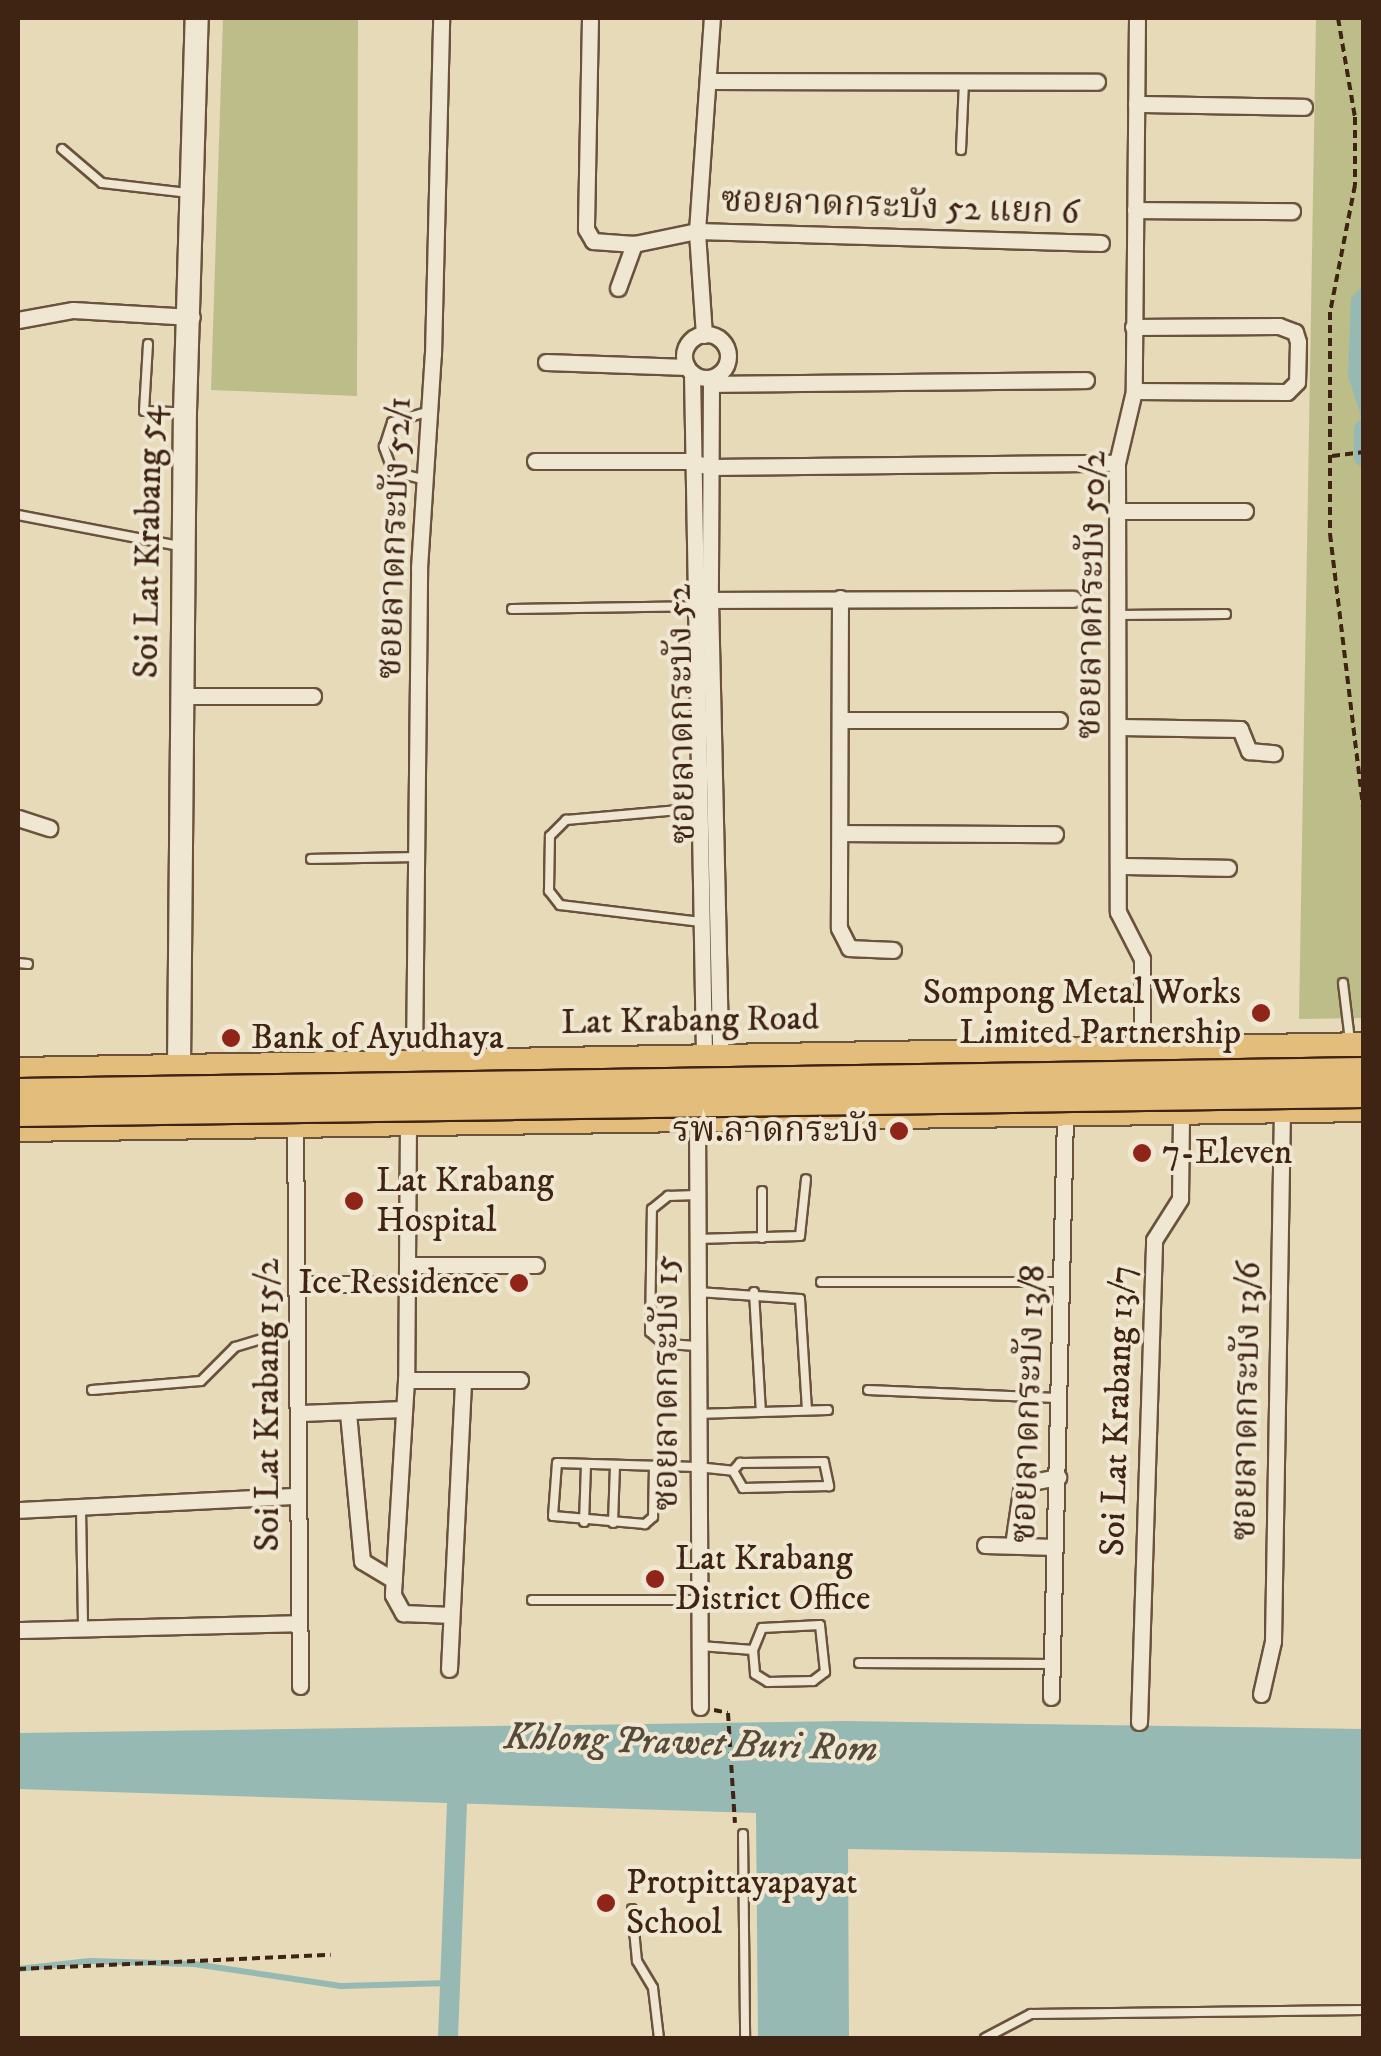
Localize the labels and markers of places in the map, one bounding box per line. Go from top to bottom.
place label: Sompong Metal Works Limited Partnership [923,972,1241,1054]
marker: Sompong Metal Works Limited Partnership [1250,1002,1272,1024]
place label: Bank of Ayudhaya [251,1017,504,1059]
marker: Bank of Ayudhaya [220,1027,242,1049]
place label: รพ.ลาดกระบัง [673,1110,879,1152]
marker: รพ.ลาดกระบัง [888,1120,910,1142]
place label: 7-Eleven [1162,1132,1292,1174]
marker: 7-Eleven [1131,1142,1153,1164]
place label: Lat Krabang Hospital [376,1160,554,1242]
marker: Lat Krabang Hospital [341,1188,367,1214]
place label: Ice Ressidence [298,1262,499,1304]
marker: Ice Ressidence [508,1272,530,1294]
place label: Lat Krabang District Office [675,1538,870,1620]
marker: Lat Krabang District Office [644,1568,666,1590]
place label: Protpittayapayat School [626,1862,858,1944]
marker: Protpittayapayat School [595,1892,617,1914]

